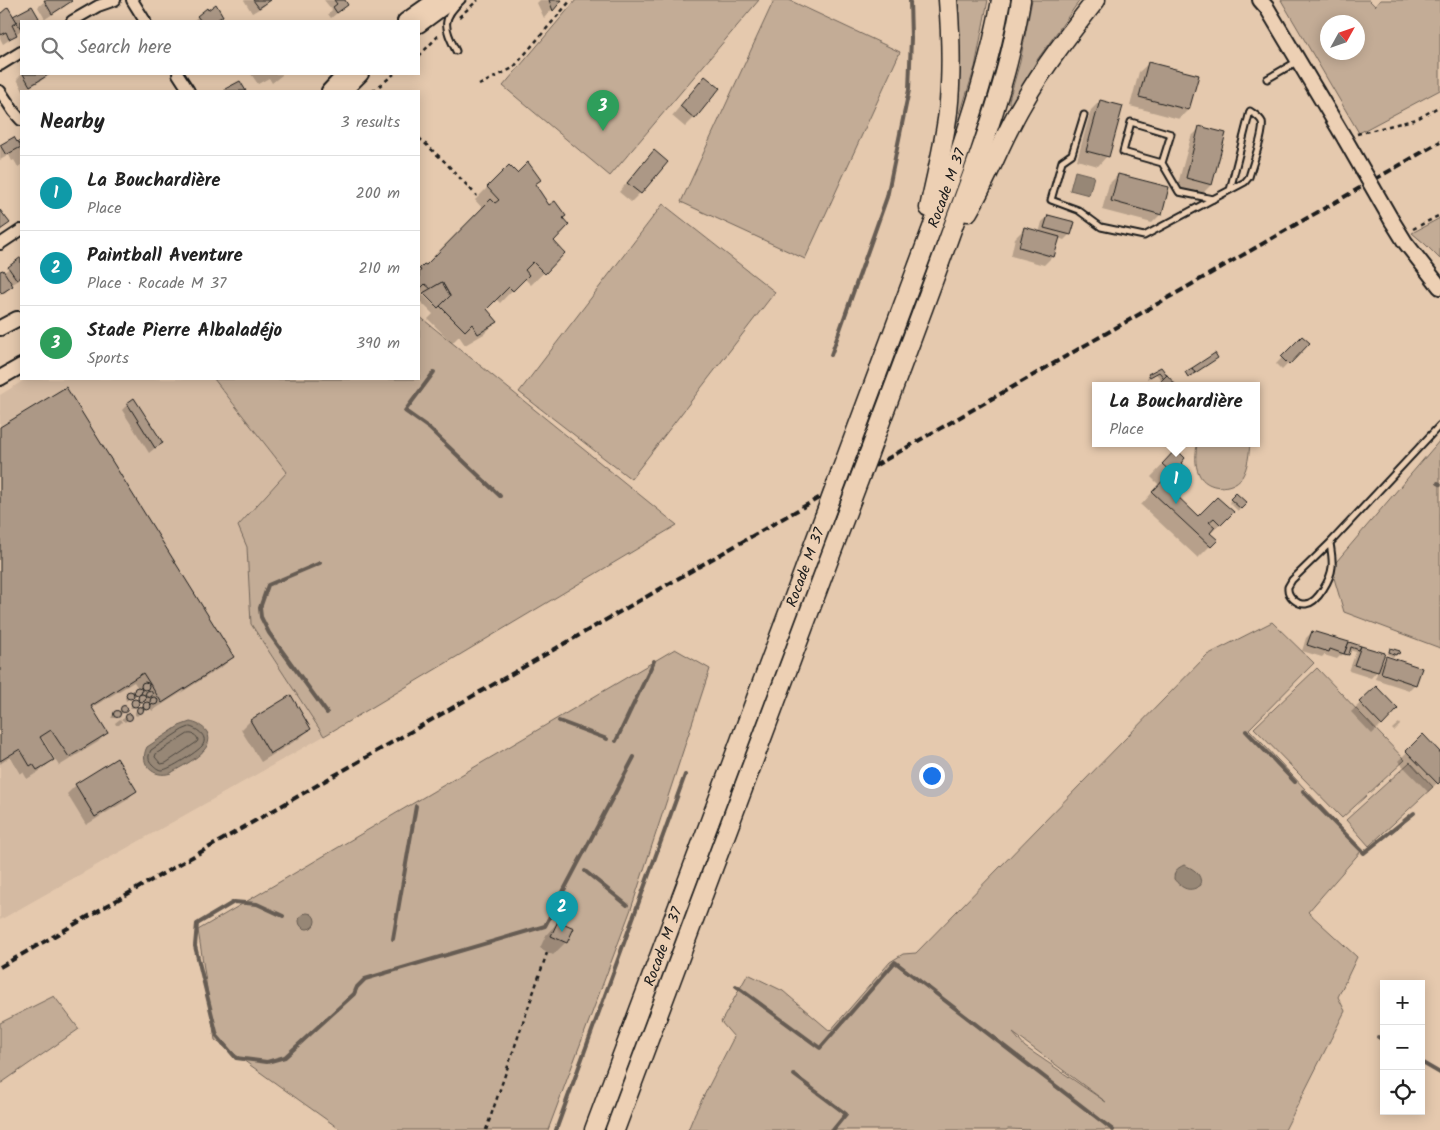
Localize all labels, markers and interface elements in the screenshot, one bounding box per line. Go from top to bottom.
north arrow [1320,15,1365,60]
search box [20,20,420,75]
text: Search here [78,33,172,63]
icon: search [38,34,66,62]
pin: 3 [587,90,619,131]
text: Nearby [40,106,105,139]
text: 3 results [341,110,400,135]
street label: Rocade M 37 [922,145,973,232]
text: La Bouchardière [87,166,221,196]
text: 1 [54,181,58,206]
text: 200 m [356,181,400,206]
text: Place [87,196,121,221]
text: Paintball Aventure [87,241,243,271]
text: 2 [51,256,61,281]
text: 210 m [359,256,400,281]
text: Place · Rocade M 37 [87,271,226,296]
text: Stade Pierre Albaladéjo [87,316,282,346]
text: 3 [52,331,60,356]
text: 390 m [356,331,400,356]
text: Sports [87,346,129,371]
popup [1092,382,1260,447]
text: La Bouchardière [1109,387,1243,417]
text: Place [1109,417,1144,442]
pin: 1 [1160,463,1192,504]
street label: Rocade M 37 [780,524,832,611]
your location [919,763,945,789]
pin: 2 [546,891,578,932]
street label: Rocade M 37 [638,903,690,990]
map controls [1380,980,1425,1115]
button: + [1380,980,1425,1025]
button: − [1380,1025,1425,1070]
button: locate [1380,1070,1425,1115]

